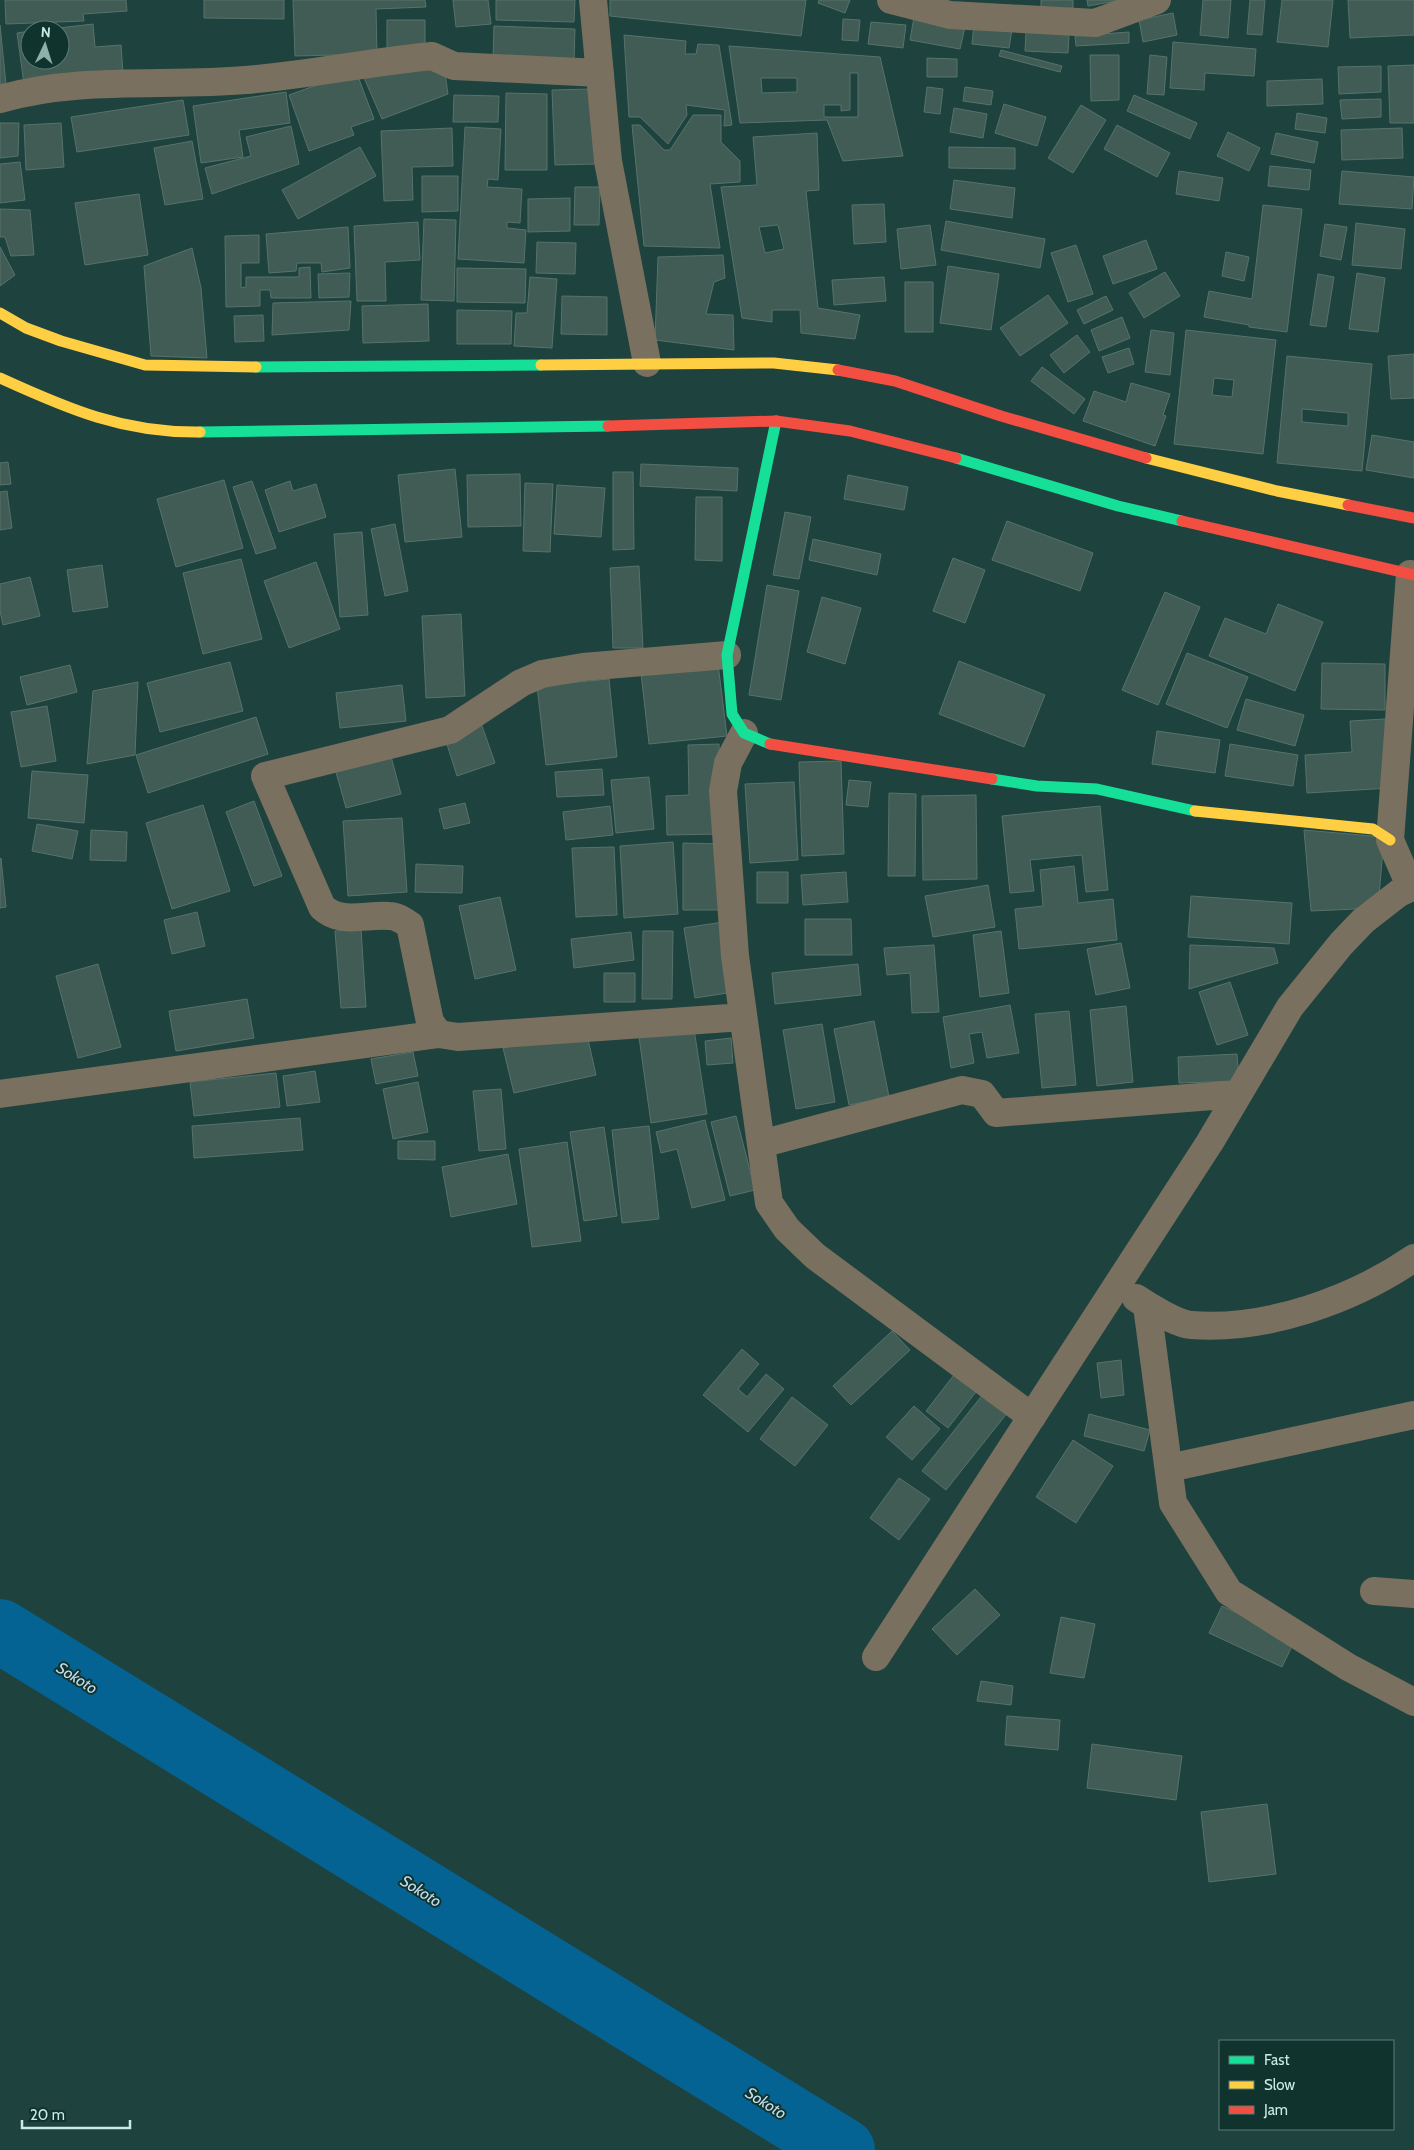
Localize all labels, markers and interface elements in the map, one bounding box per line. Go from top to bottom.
north arrow [20,20,70,70]
text: N [40,23,51,41]
water label: Sokoto [53,1658,101,1698]
water label: Sokoto [397,1871,445,1911]
legend [1219,2040,1394,2130]
text: Fast [1264,2051,1289,2069]
text: Slow [1264,2076,1295,2094]
water label: Sokoto [742,2083,790,2123]
scale bar [22,2098,130,2130]
text: Jam [1263,2101,1288,2119]
text: 20 m [30,2106,65,2124]

